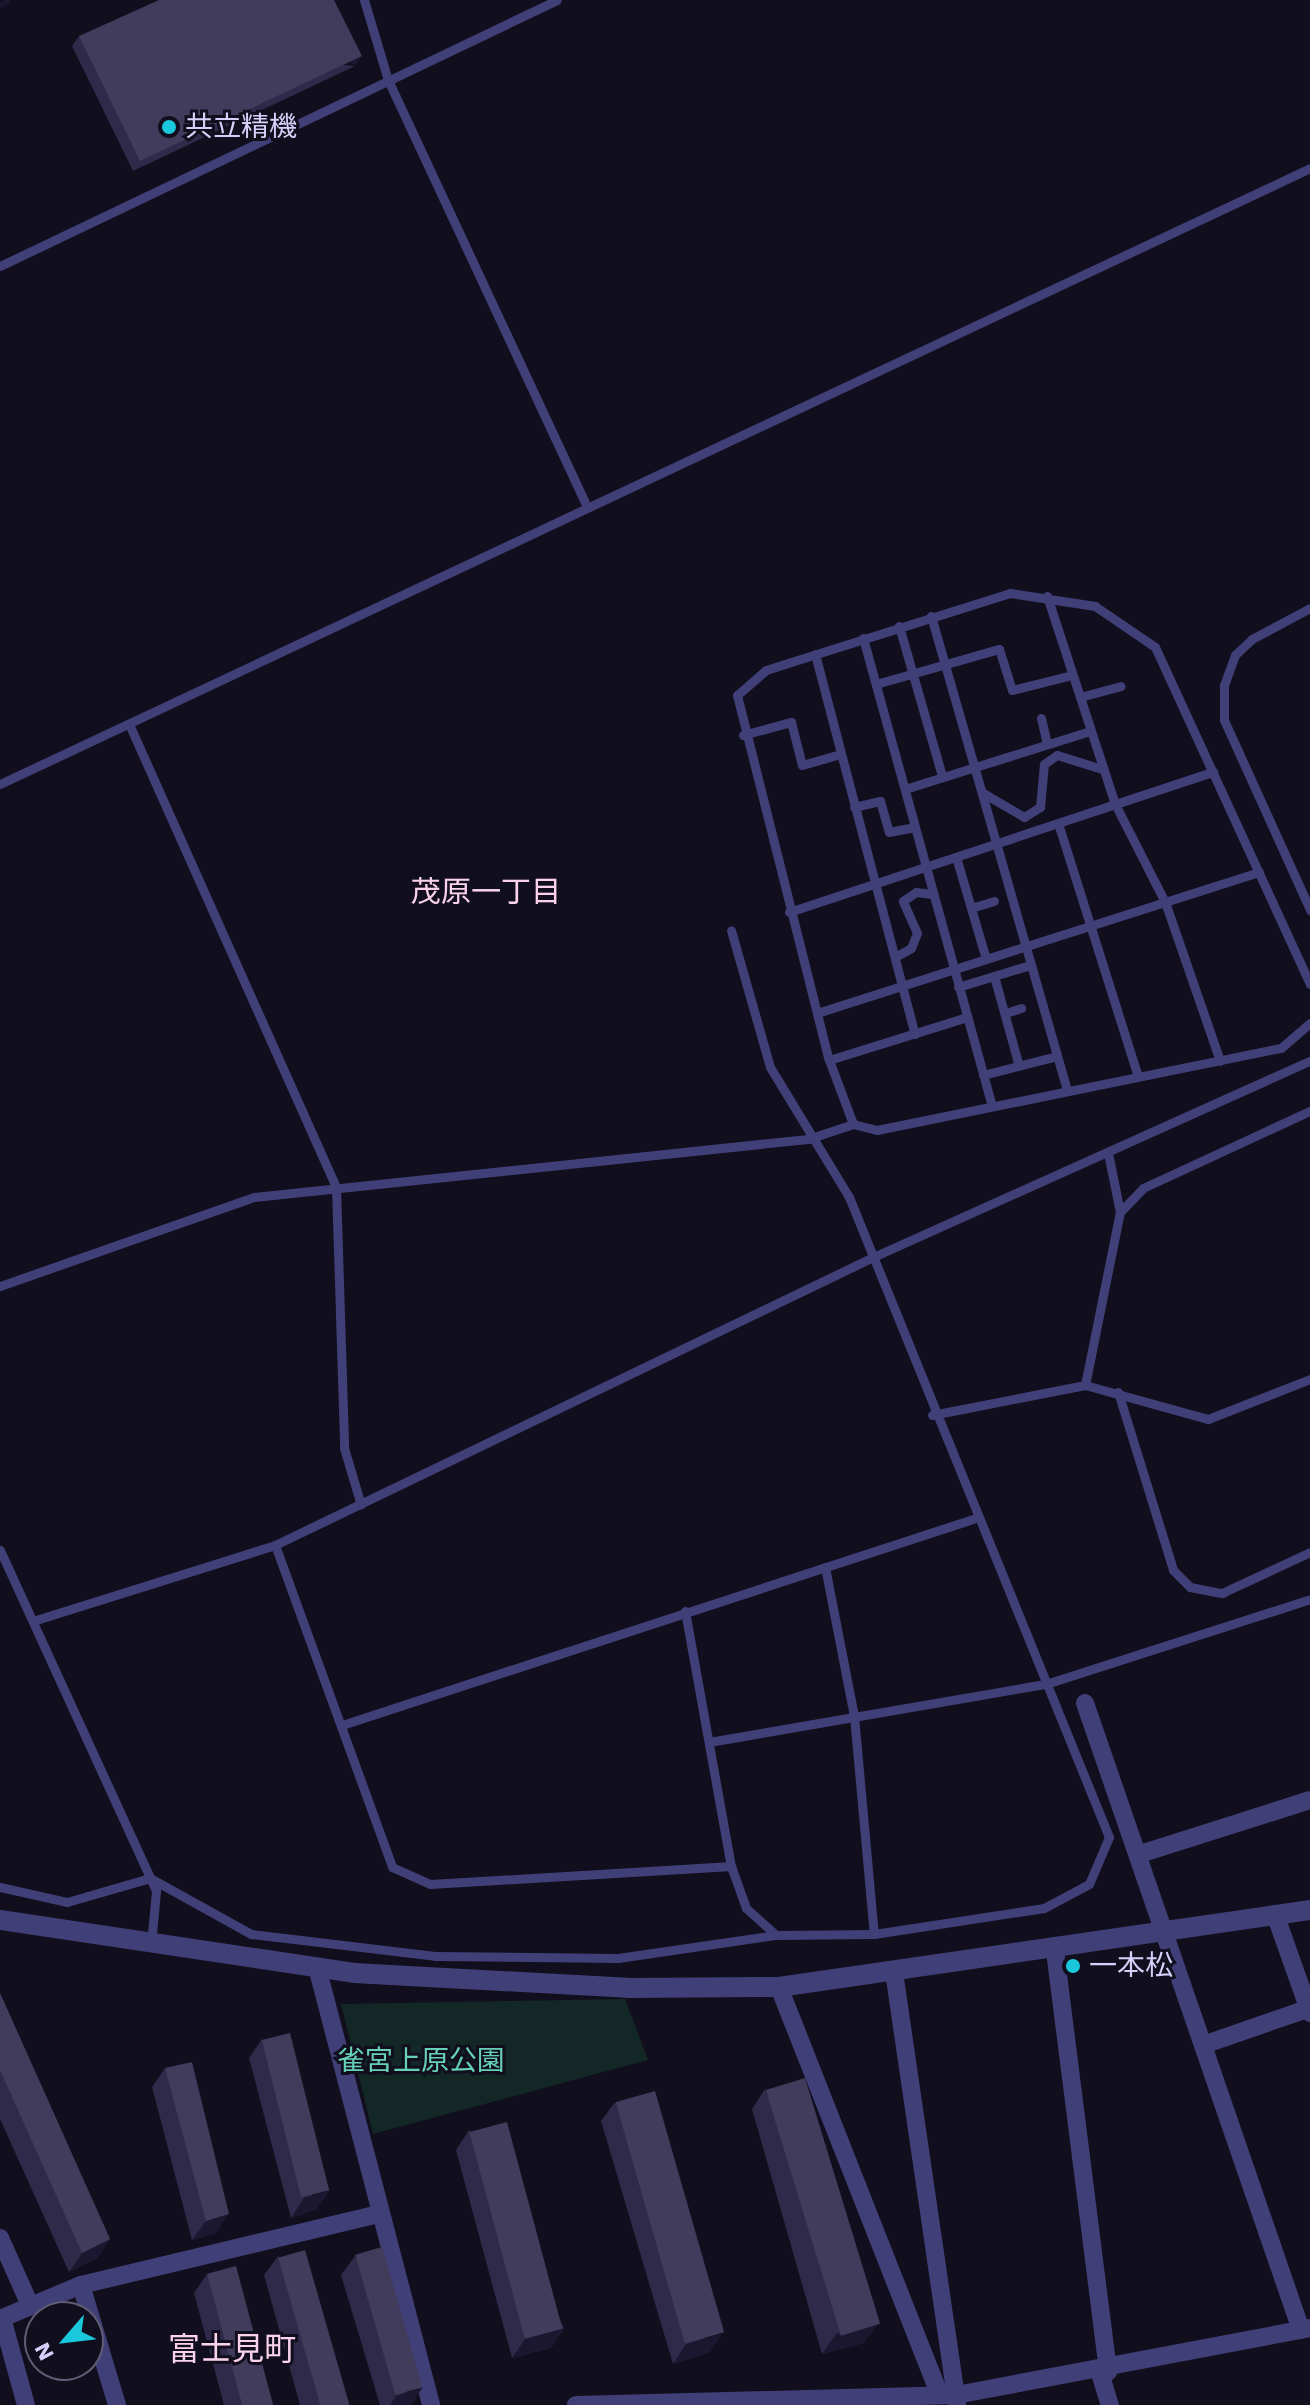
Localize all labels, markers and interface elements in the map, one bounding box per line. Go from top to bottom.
place label: 共立精機 [185,110,297,144]
marker: 共立精機 [160,118,178,136]
district label: 茂原一丁目 [411,874,561,910]
place label: 一本松 [1089,1949,1173,1983]
marker: 一本松 [1064,1957,1082,1975]
park label: 雀宮上原公園 [337,2044,505,2078]
north arrow [24,2301,104,2381]
district label: 富士見町 [168,2330,296,2368]
text: N [29,2338,59,2365]

